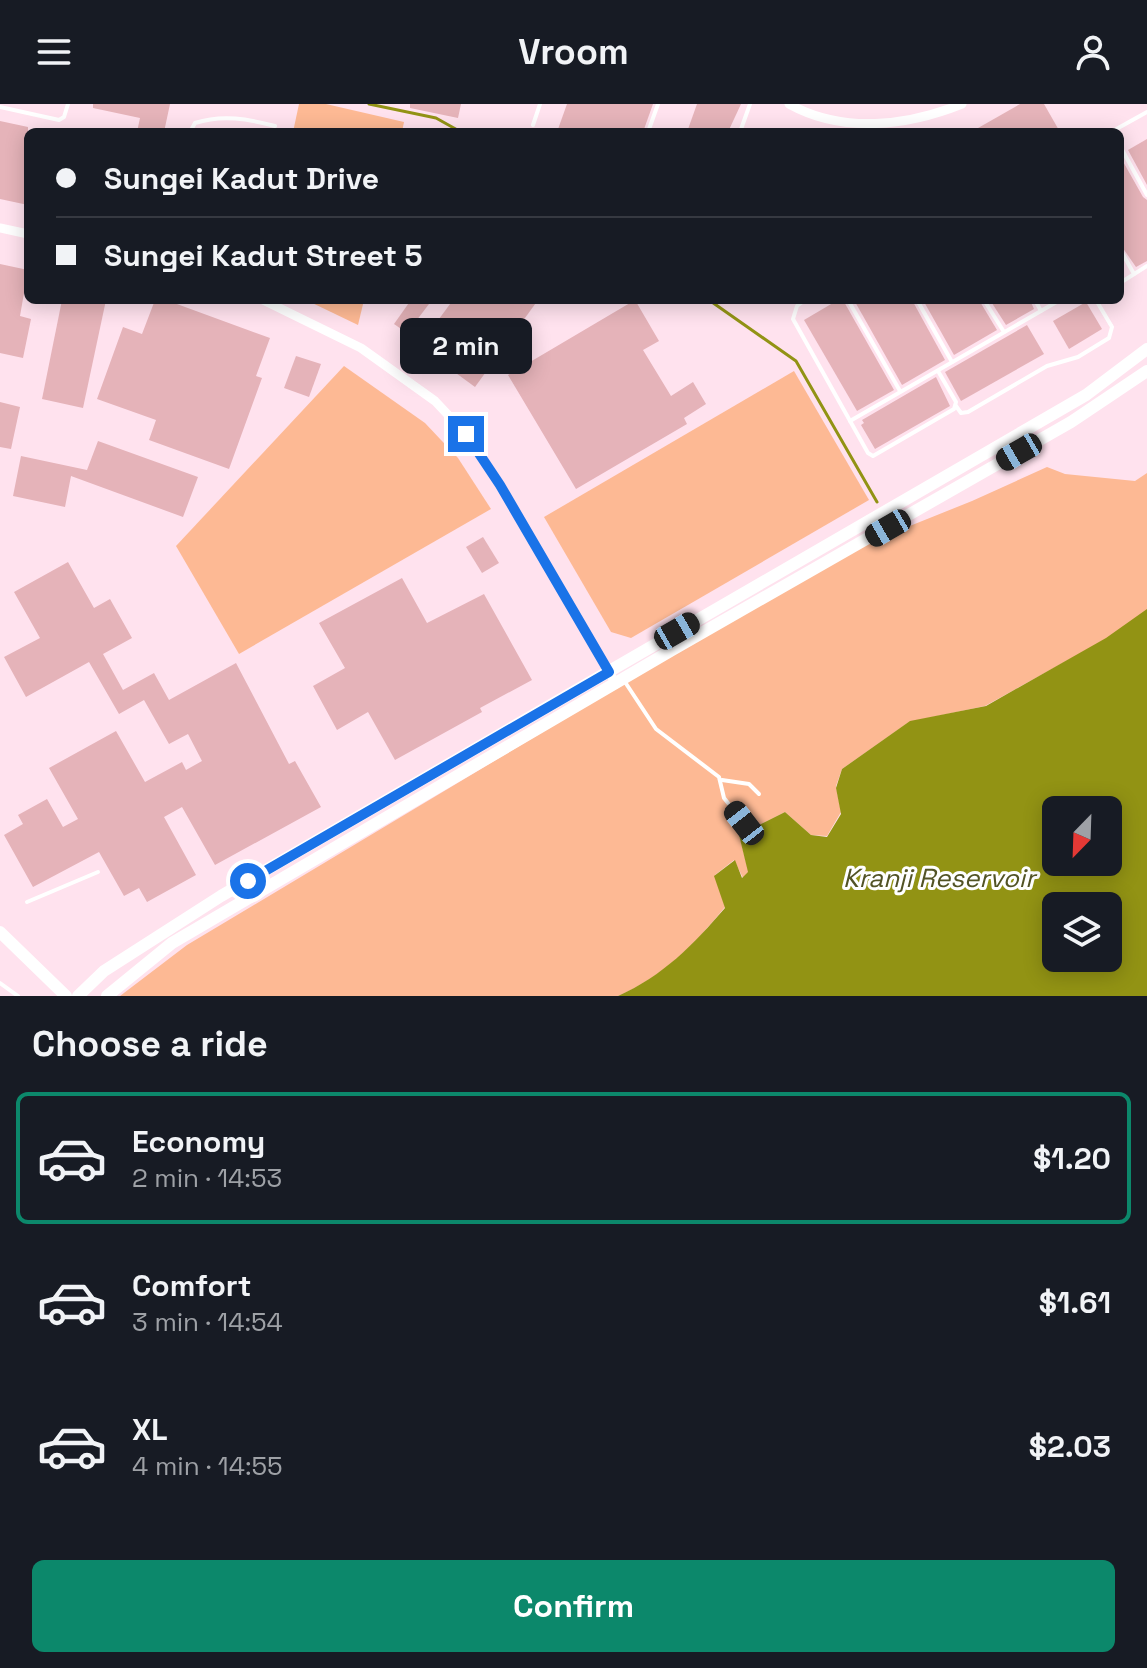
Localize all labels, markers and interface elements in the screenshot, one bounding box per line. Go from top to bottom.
text: Vroom [518,29,629,75]
icon: menu [32,30,76,74]
icon: person [1071,30,1115,74]
text: Sungei Kadut Drive [104,159,379,198]
text: Sungei Kadut Street 5 [104,236,423,275]
callout: 2 min [400,318,532,374]
text: 2 min [432,329,500,363]
route end [448,416,484,452]
car [992,430,1046,474]
car [861,506,915,550]
car [650,609,704,653]
north arrow [1042,796,1122,876]
map controls [1042,796,1122,972]
car [720,797,768,849]
water label: Kranji Reservoir [843,861,1038,895]
route start [230,863,266,899]
button: layers [1042,892,1122,972]
text: Choose a ride [32,1021,268,1067]
icon: car [36,1122,108,1194]
text: Economy [132,1122,265,1161]
text: $1.20 [1033,1139,1111,1178]
text: 2 min · 14:53 [132,1161,282,1195]
icon: car [36,1266,108,1338]
text: Comfort [132,1266,251,1305]
text: $1.61 [1039,1283,1111,1322]
text: 3 min · 14:54 [132,1305,283,1339]
icon: car [36,1410,108,1482]
text: XL [132,1410,168,1449]
text: $2.03 [1029,1427,1111,1466]
text: 4 min · 14:55 [132,1449,283,1483]
button: Confirm [32,1560,1115,1652]

